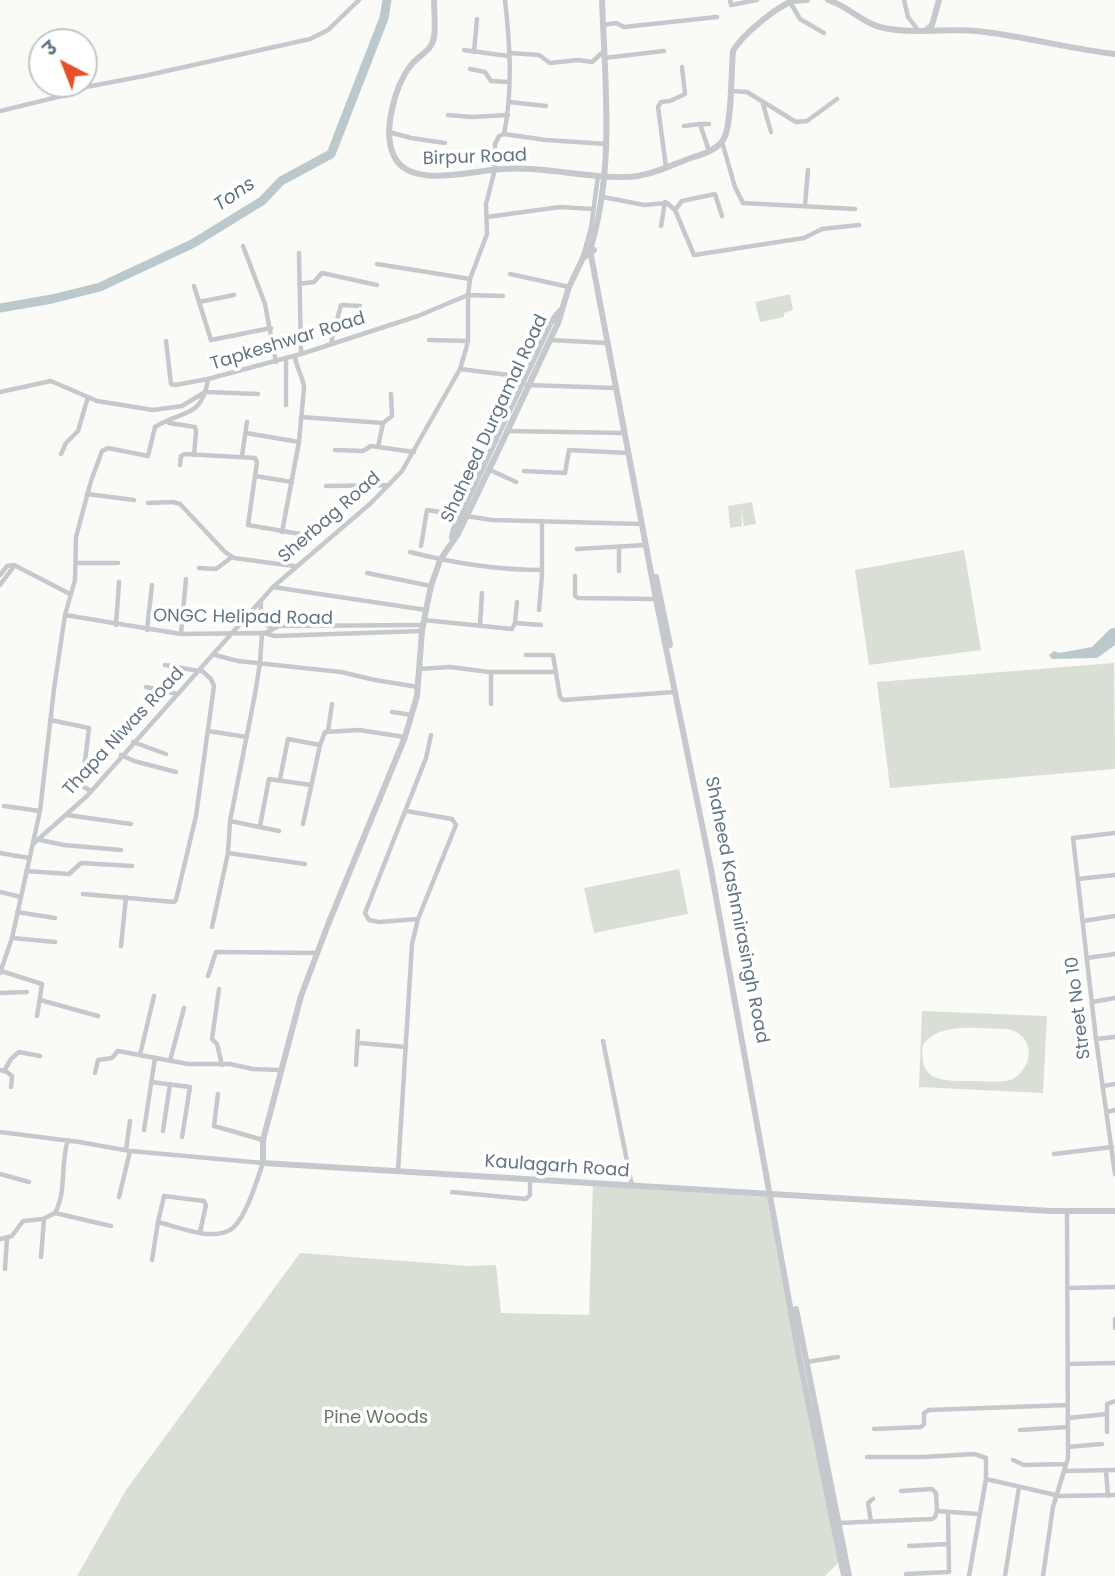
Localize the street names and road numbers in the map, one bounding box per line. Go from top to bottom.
street label: Birpur Road [423,145,527,171]
street label: Tapkeshwar Road [208,308,368,376]
street label: Shaheed Durgamal Road [437,312,553,526]
street label: Sherbag Road [275,468,385,568]
street label: ONGC Helipad Road [153,606,333,630]
street label: Thapa Niwas Road [59,663,189,801]
street label: Shaheed Kashmirasingh Road [700,775,772,1045]
street label: Street No 10 [1062,955,1096,1061]
street label: Kaulagarh Road [484,1151,630,1183]

